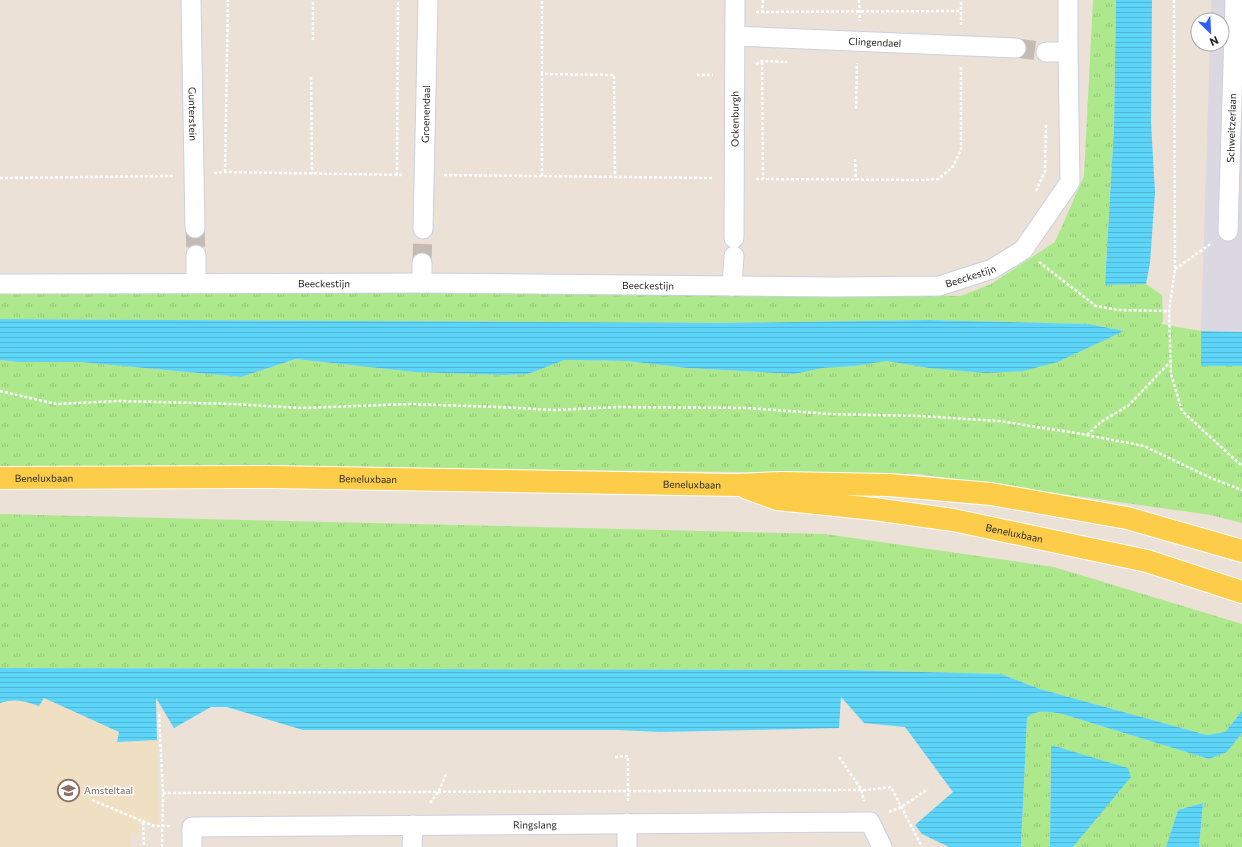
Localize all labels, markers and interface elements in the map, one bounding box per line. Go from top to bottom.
north arrow [1190,12,1230,52]
text: N [1208,34,1221,49]
street label: Clingendael [848,35,902,49]
street label: Groenendaal [419,85,432,143]
street label: Gunterstein [187,87,199,141]
street label: Ockenburgh [728,91,741,147]
street label: Schweitzerlaan [1224,93,1238,163]
street label: Beeckestijn [944,262,998,290]
street label: Beeckestijn [298,277,350,289]
street label: Beeckestijn [622,279,674,291]
street label: Beneluxbaan [15,472,73,484]
street label: Beneluxbaan [339,472,397,485]
street label: Beneluxbaan [663,478,721,491]
street label: Beneluxbaan [985,521,1044,545]
school or university icon: Amsteltaal [55,777,81,803]
place label: Amsteltaal [84,784,133,796]
street label: Ringslang [513,818,558,831]

